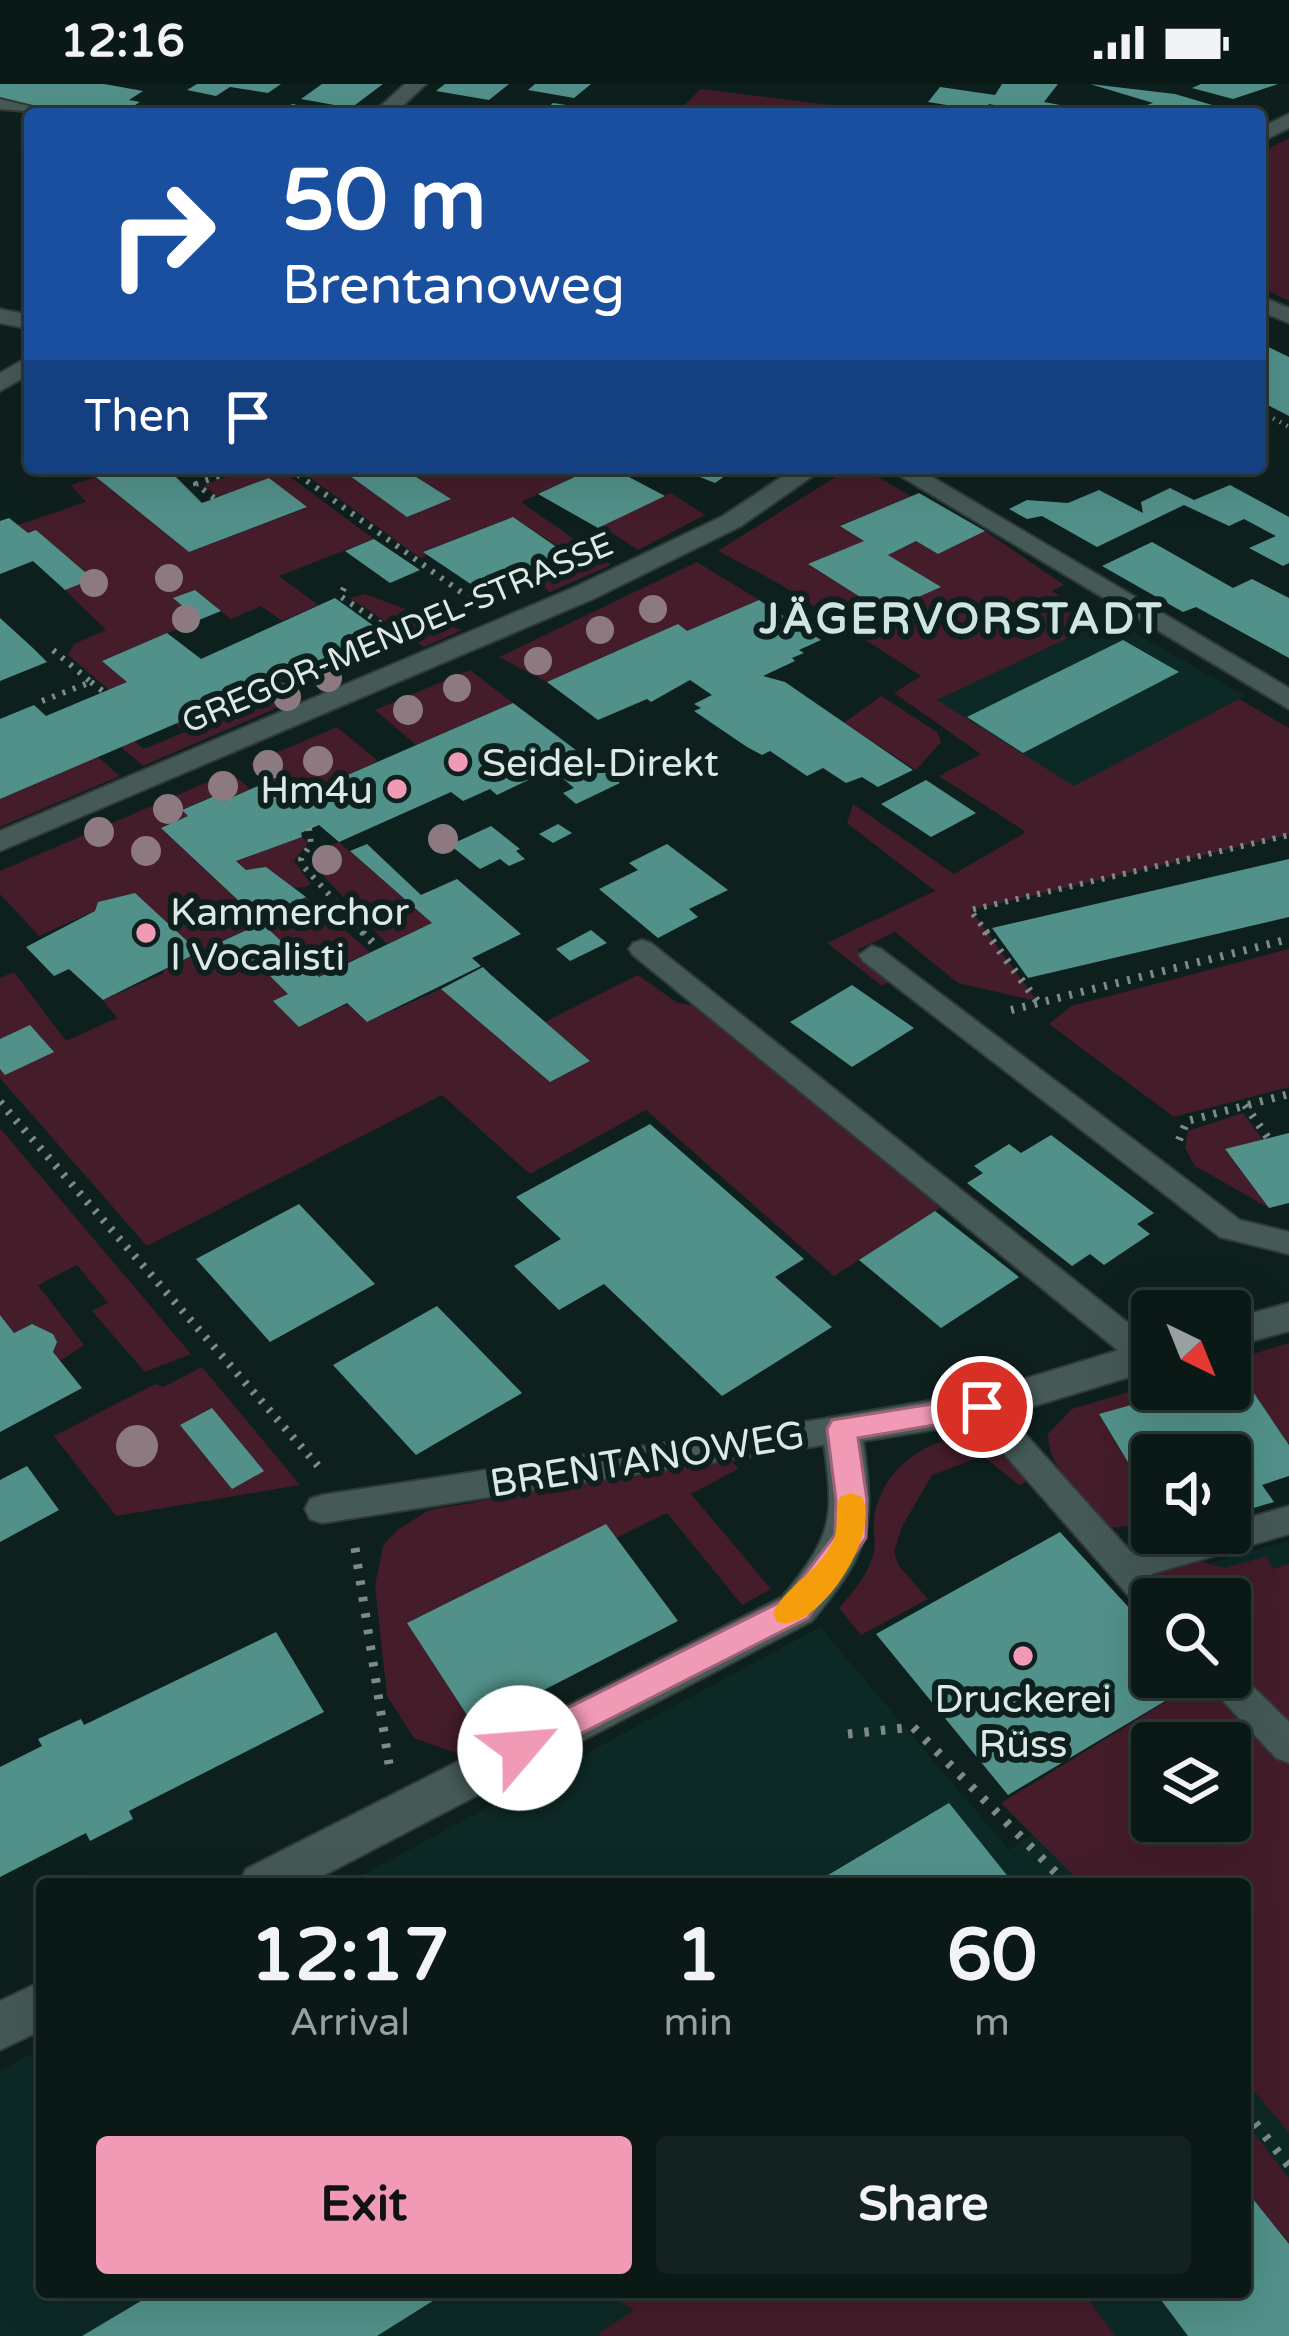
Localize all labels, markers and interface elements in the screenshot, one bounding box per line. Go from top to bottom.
text: 12:16 [60,15,185,69]
text: 50 m [282,151,486,252]
icon: right [84,156,240,312]
text: Brentanoweg [282,253,625,318]
icon: arrive [215,384,281,450]
text: Then [84,390,191,444]
street label: GREGOR-MENDEL-STRASSE [176,525,619,742]
district label: JÄGERVORSTADT [759,594,1165,645]
place label: Seidel-Direkt [482,740,719,787]
marker: Seidel-Direkt [445,749,471,775]
place label: Hm4u [260,767,373,814]
marker: Hm4u [384,776,410,802]
place label: Kammerchor I Vocalisti [170,889,409,981]
marker: Kammerchor I Vocalisti [133,920,159,946]
north arrow [1131,1290,1251,1410]
map controls [1131,1290,1251,1842]
pin [931,1356,1033,1458]
icon: arrive [949,1374,1015,1440]
street label: BRENTANOWEG [487,1411,808,1508]
button: sound [1131,1434,1251,1554]
button: search [1131,1578,1251,1698]
marker: Druckerei Rüss [1010,1643,1036,1669]
place label: Druckerei Rüss [934,1676,1112,1768]
position arrow [457,1685,583,1811]
button: layers [1131,1722,1251,1842]
text: 12:17 [250,1913,450,2000]
text: 1 [675,1913,721,2000]
text: 60 [947,1913,1037,2000]
text: Arrival [289,1999,410,2046]
text: min [663,1999,733,2046]
text: m [974,1999,1010,2046]
button: Exit [96,2136,632,2274]
button: Share [656,2136,1191,2274]

